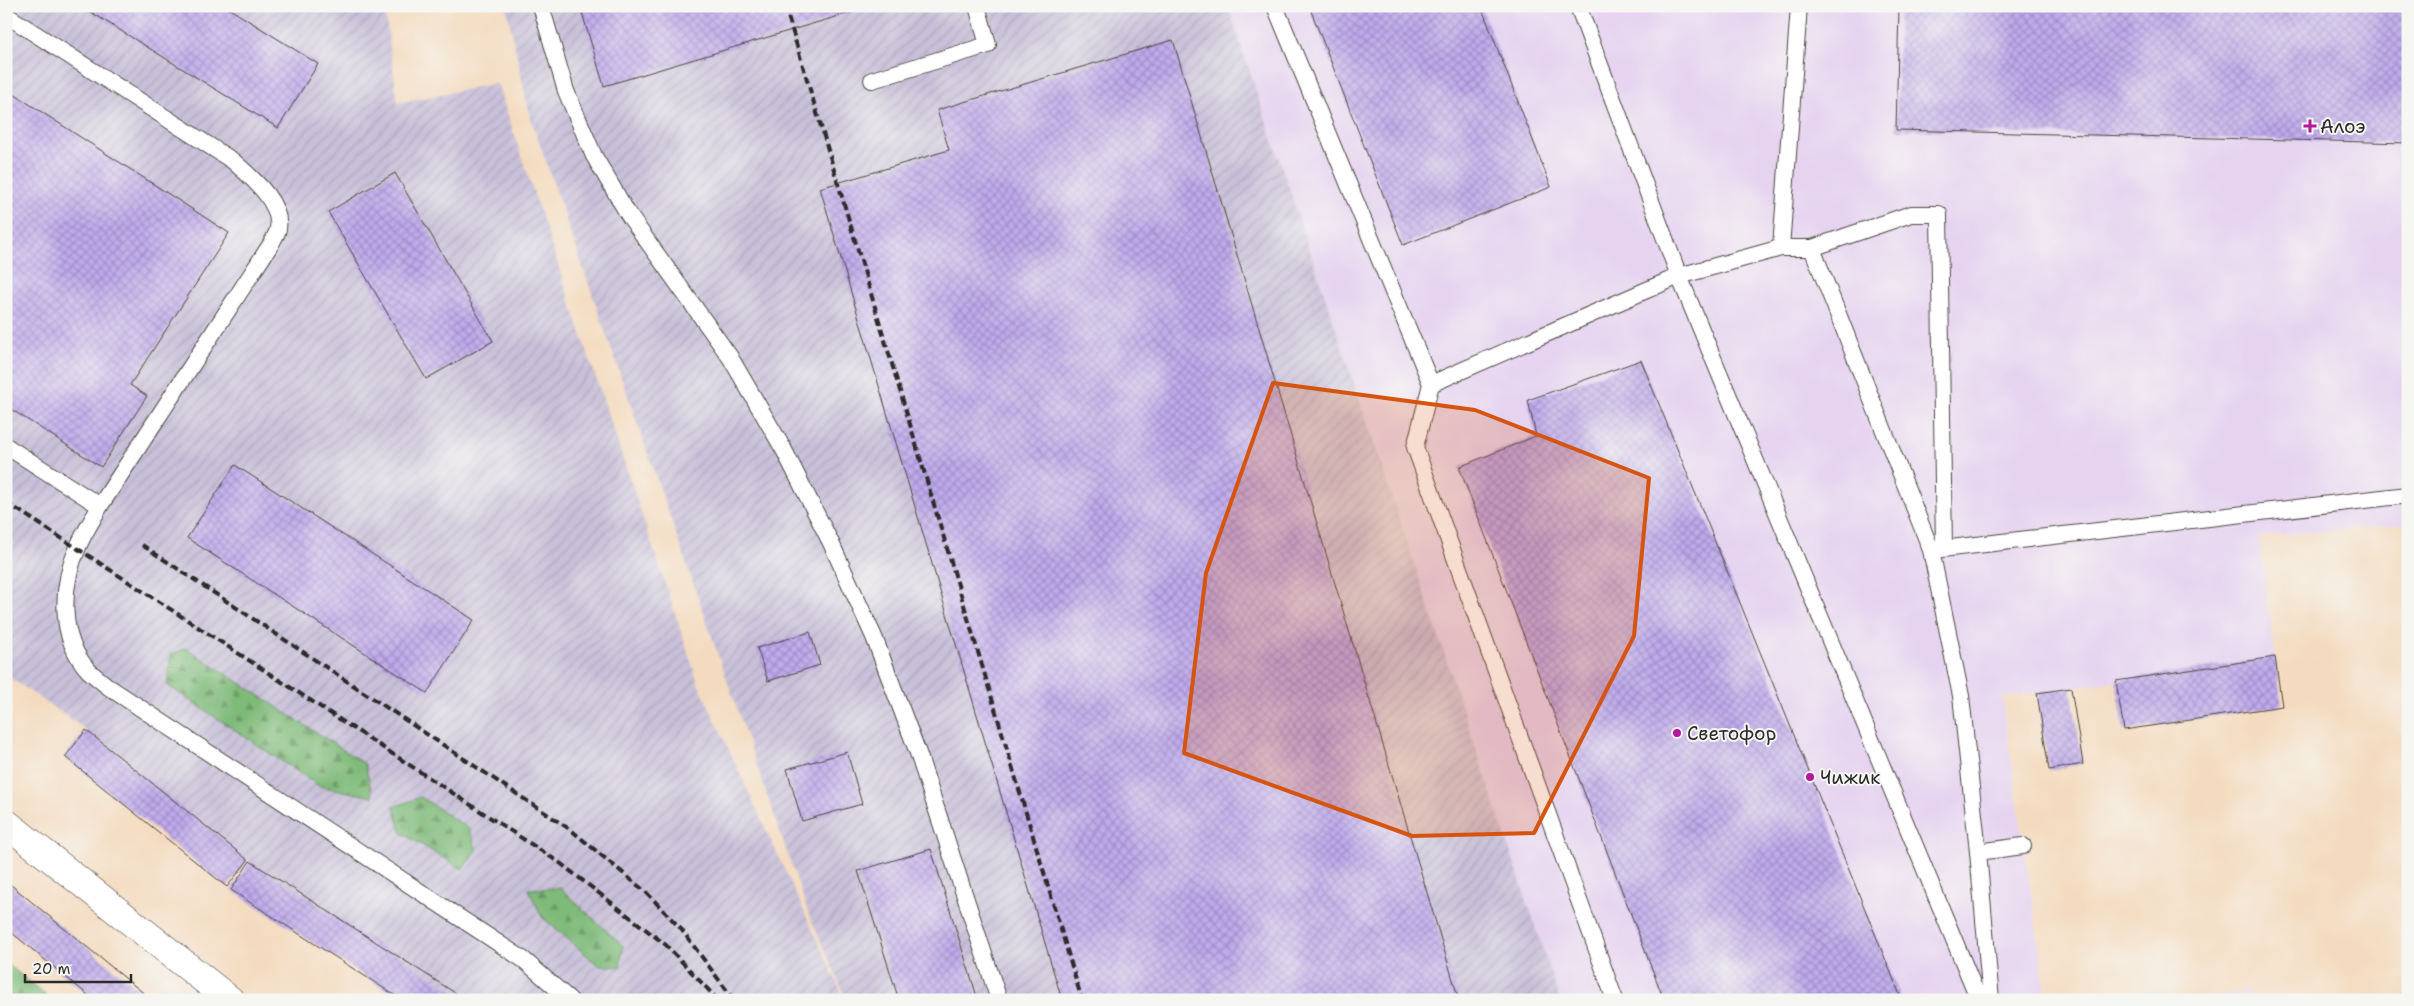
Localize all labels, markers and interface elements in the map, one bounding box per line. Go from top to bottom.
place label: Алоэ [2320,114,2365,139]
marker: Алоэ [2304,120,2316,132]
place label: Светофор [1687,721,1776,746]
marker: Светофор [1671,727,1683,739]
place label: Чижик [1820,765,1880,790]
marker: Чижик [1804,771,1816,783]
scale bar [25,951,131,983]
text: 20 m [32,959,71,979]

